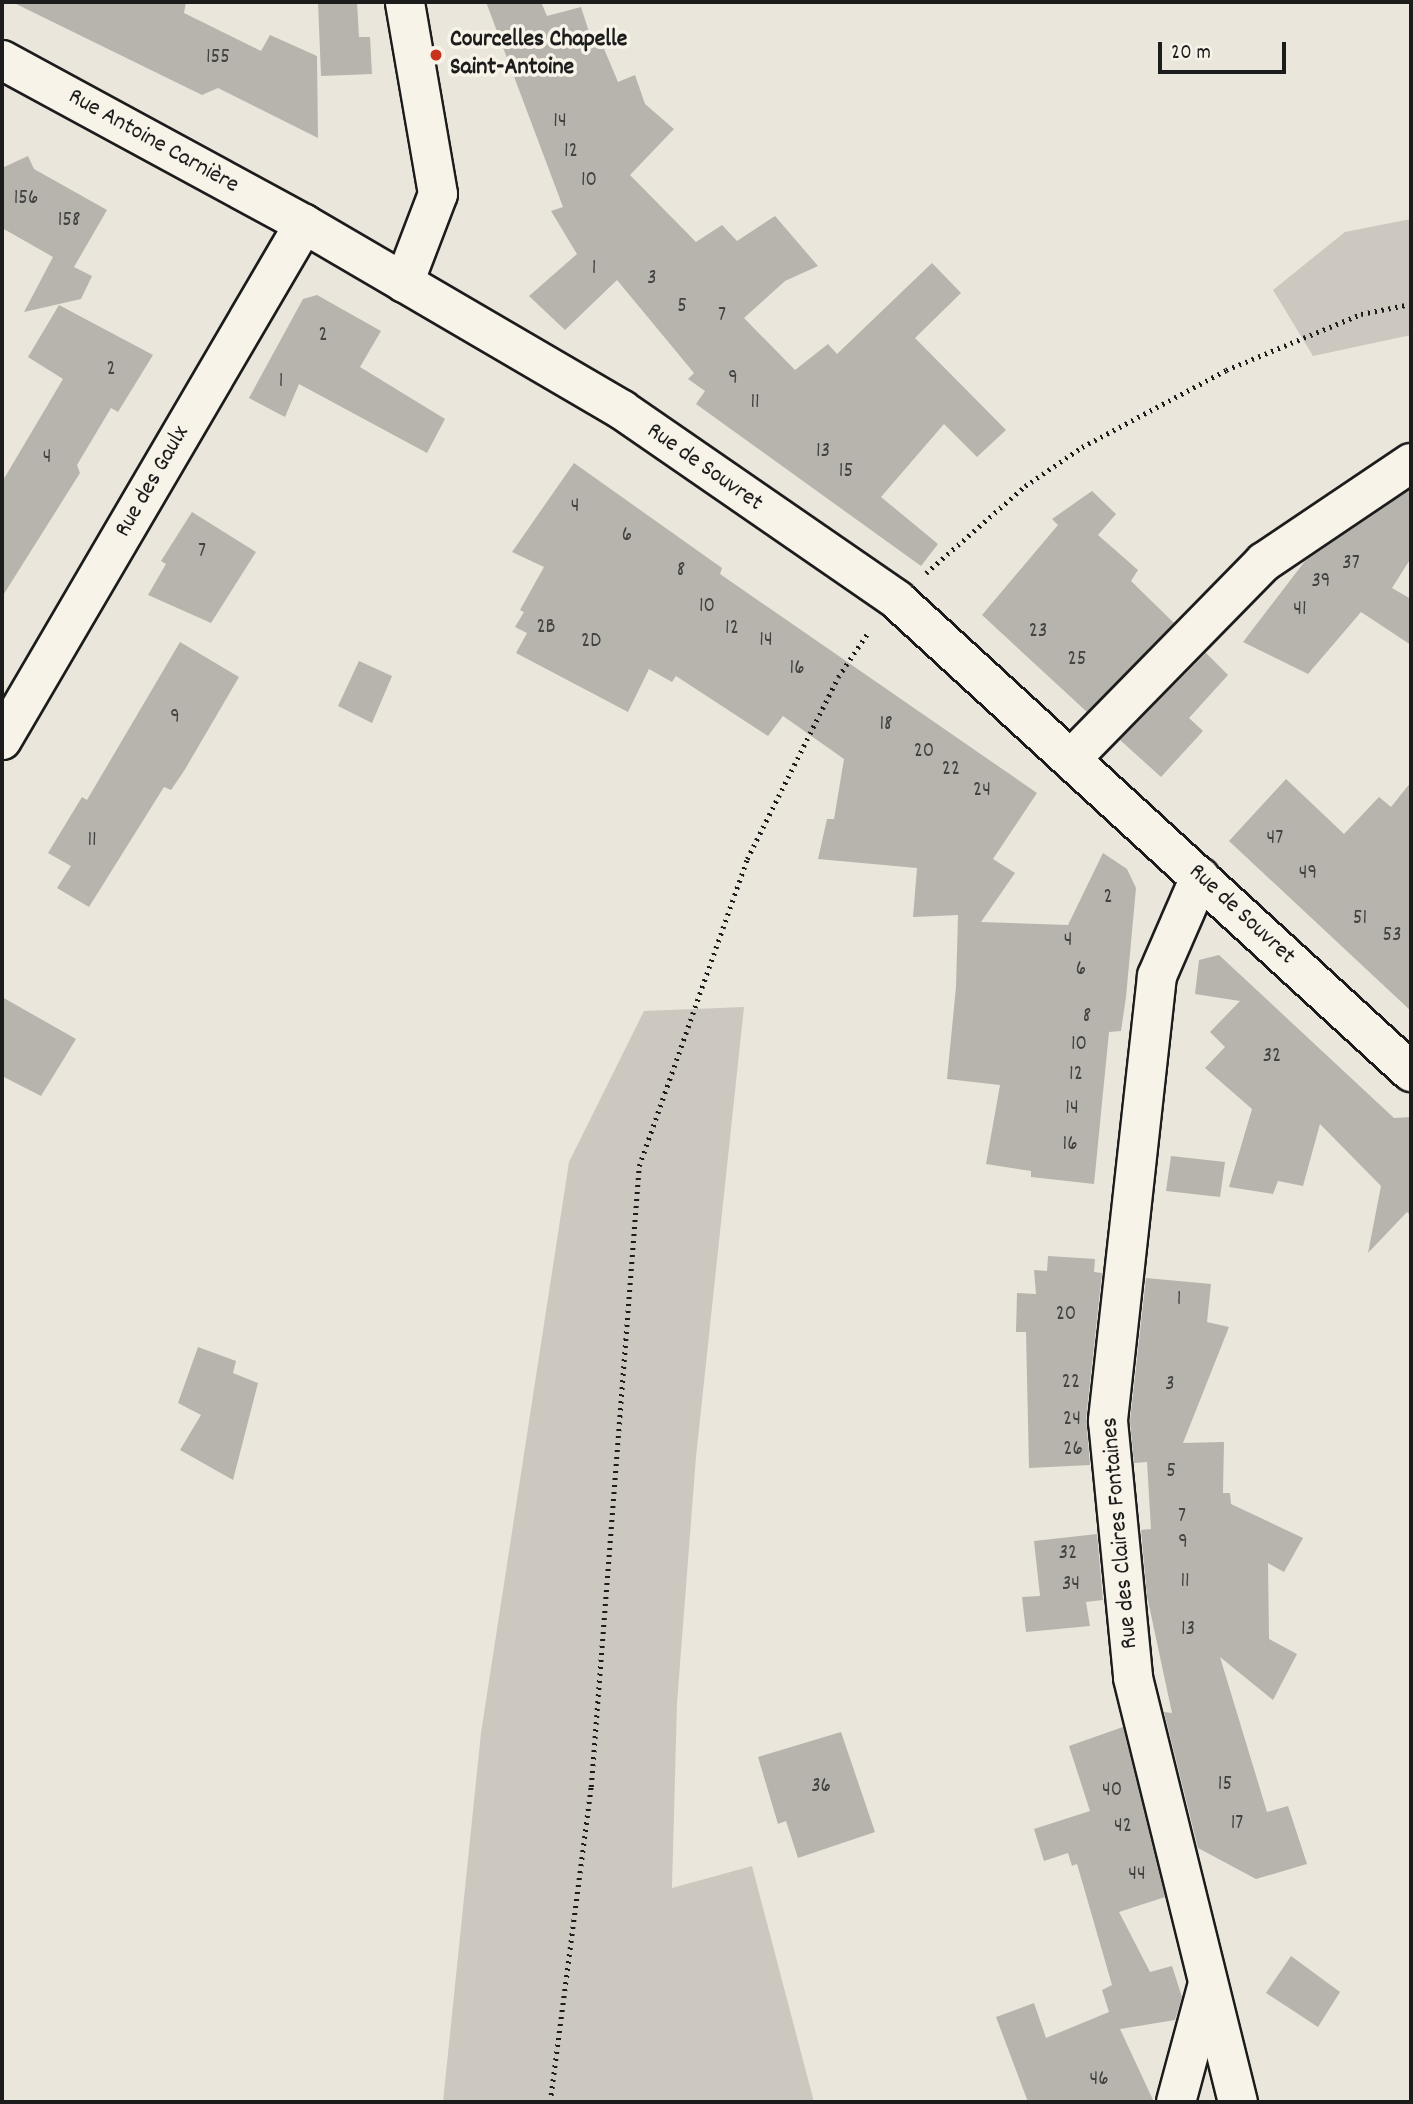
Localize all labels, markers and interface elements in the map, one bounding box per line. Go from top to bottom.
place label: Courcelles Chapelle Saint-Antoine [450,27,627,83]
scale bar [1161,28,1289,72]
text: 20 m [1171,39,1211,69]
house number: 155 [206,45,230,71]
marker: Courcelles Chapelle Saint-Antoine [428,47,444,63]
street label: Rue Antoine Carnière [63,83,243,201]
house number: 14 [553,109,567,135]
house number: 12 [564,139,578,165]
house number: 10 [581,168,597,194]
house number: 156 [14,186,38,212]
house number: 158 [58,208,80,234]
house number: 1 [592,256,596,282]
house number: 3 [647,266,657,292]
house number: 5 [677,294,687,320]
house number: 7 [718,303,726,329]
house number: 2 [318,323,328,349]
house number: 2 [106,357,116,383]
house number: 9 [728,366,738,392]
house number: 1 [279,369,283,395]
house number: 11 [750,390,760,416]
street label: Rue de Souvret [640,417,768,519]
street label: Rue des Gaulx [110,421,196,543]
house number: 13 [816,439,830,465]
house number: 4 [43,445,51,471]
house number: 15 [839,459,853,485]
house number: 4 [571,494,579,520]
house number: 6 [622,523,632,549]
house number: 7 [198,539,206,565]
house number: 37 [1342,551,1360,577]
house number: 8 [677,558,685,584]
house number: 39 [1312,569,1330,595]
house number: 10 [699,594,715,620]
house number: 41 [1293,597,1307,623]
house number: 2B [536,615,556,641]
house number: 12 [725,616,739,642]
house number: 23 [1029,619,1047,645]
house number: 14 [759,628,773,654]
house number: 2D [581,629,601,655]
house number: 25 [1068,647,1086,673]
house number: 16 [790,656,804,682]
house number: 9 [170,705,180,731]
house number: 18 [879,712,893,738]
house number: 20 [914,739,934,765]
house number: 22 [942,757,960,783]
house number: 24 [973,778,991,804]
house number: 47 [1267,826,1283,852]
house number: 11 [87,828,97,854]
street label: Rue de Souvret [1182,858,1300,972]
house number: 49 [1299,861,1317,887]
house number: 2 [1103,885,1113,911]
house number: 51 [1353,906,1367,932]
house number: 53 [1382,923,1402,949]
house number: 4 [1064,928,1072,954]
house number: 6 [1076,957,1086,983]
house number: 8 [1083,1004,1091,1030]
house number: 10 [1071,1032,1087,1058]
house number: 32 [1263,1044,1281,1070]
house number: 12 [1069,1062,1083,1088]
house number: 14 [1065,1096,1079,1122]
house number: 16 [1063,1132,1077,1158]
house number: 1 [1177,1287,1181,1313]
house number: 20 [1056,1302,1076,1328]
house number: 22 [1062,1370,1080,1396]
house number: 3 [1165,1372,1175,1398]
house number: 24 [1063,1407,1081,1433]
street label: Rue des Claires Fontaines [1097,1416,1145,1650]
house number: 26 [1063,1437,1083,1463]
house number: 5 [1166,1459,1176,1485]
house number: 7 [1178,1504,1186,1530]
house number: 9 [1178,1530,1188,1556]
house number: 32 [1059,1541,1077,1567]
house number: 11 [1180,1569,1190,1595]
house number: 34 [1062,1572,1080,1598]
house number: 13 [1181,1617,1195,1643]
house number: 15 [1218,1772,1232,1798]
house number: 36 [811,1774,831,1800]
house number: 40 [1102,1778,1122,1804]
house number: 17 [1231,1811,1243,1837]
house number: 42 [1114,1814,1132,1840]
house number: 44 [1128,1862,1146,1888]
house number: 46 [1089,2067,1109,2093]

